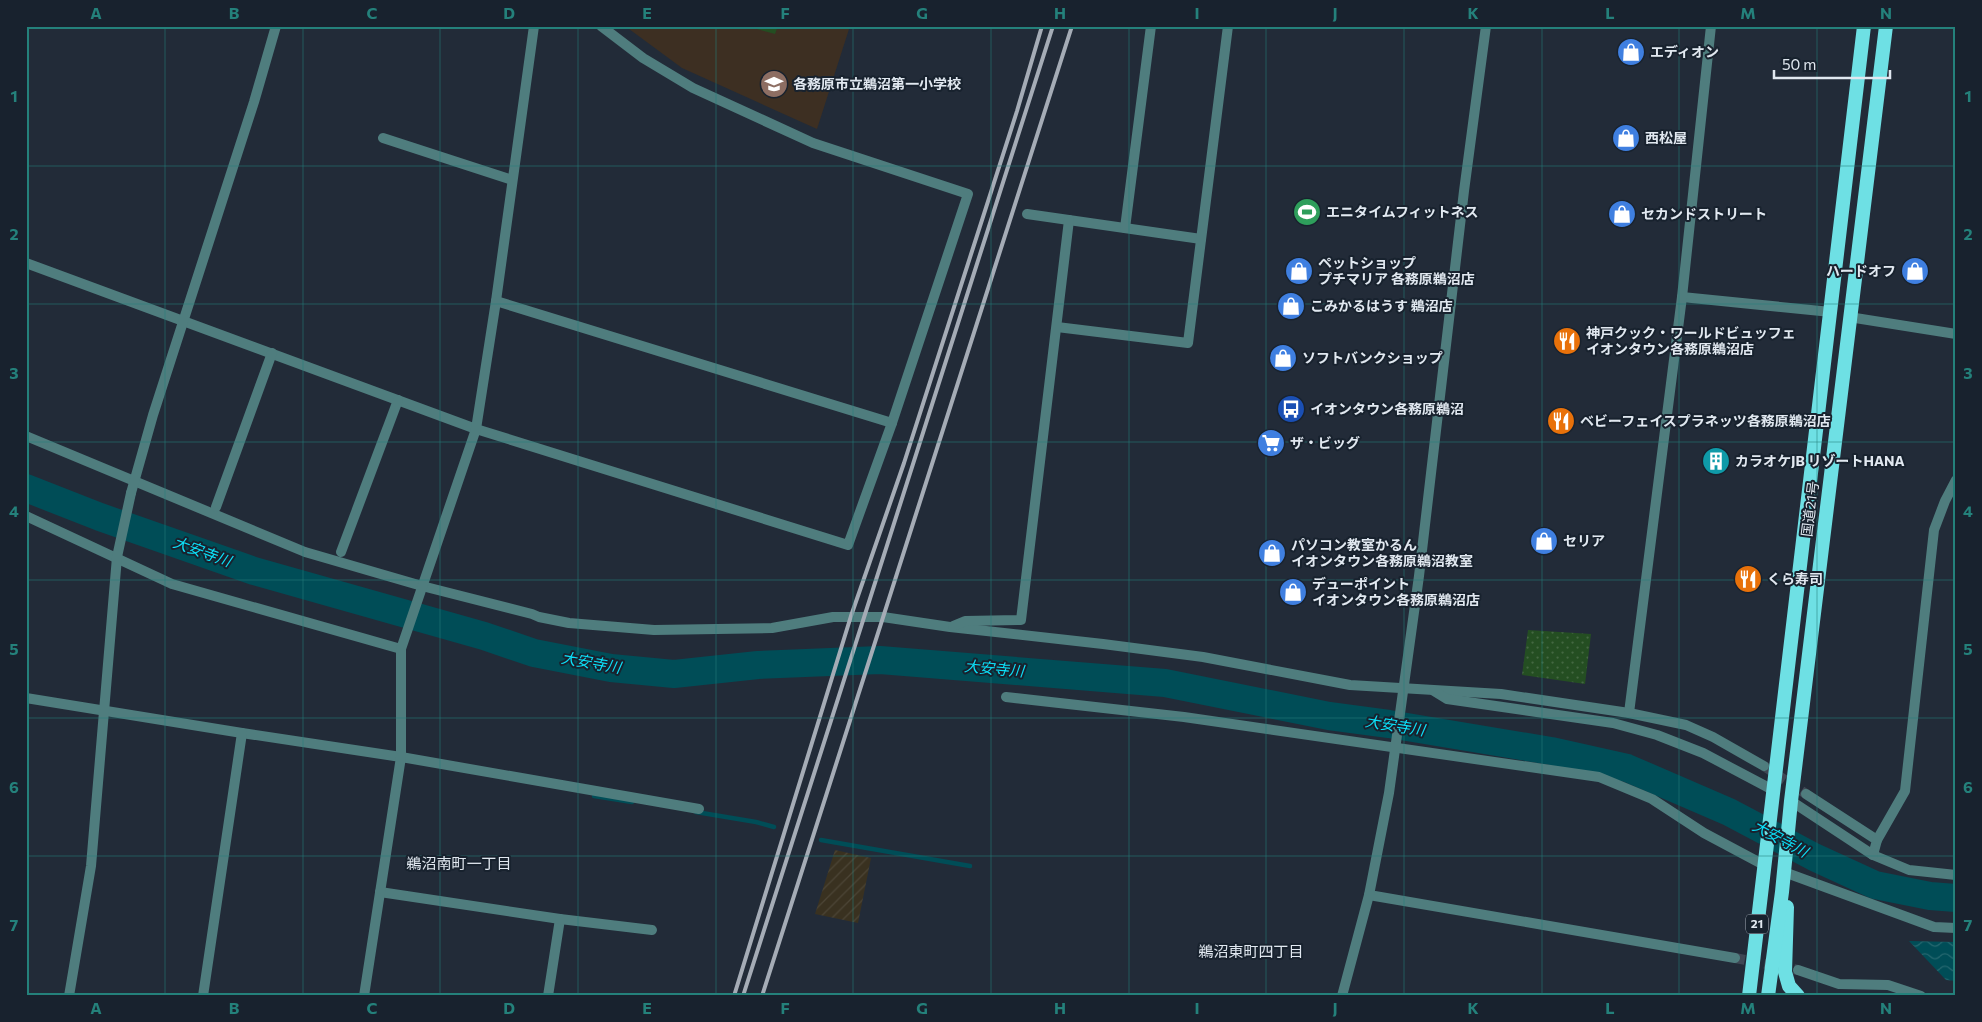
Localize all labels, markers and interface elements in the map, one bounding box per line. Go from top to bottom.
text: A [90,3,102,22]
text: B [229,3,240,22]
text: C [367,3,378,22]
text: D [503,3,515,22]
text: E [642,3,652,22]
text: F [780,3,790,22]
text: G [916,3,928,22]
text: H [1054,3,1066,22]
text: I [1194,3,1200,22]
text: J [1332,3,1338,22]
text: K [1467,3,1479,22]
text: L [1605,3,1615,22]
text: M [1740,3,1756,22]
text: N [1880,3,1892,22]
shop icon: エディオン [1616,37,1646,67]
place label: エディオン [1650,43,1719,60]
scale bar [1774,48,1891,80]
text: 50 m [1782,55,1816,73]
school or university icon: 各務原市立鵜沼第一小学校 [759,69,789,99]
place label: 各務原市立鵜沼第一小学校 [793,75,961,92]
text: 1 [10,86,18,105]
text: 1 [1964,86,1972,105]
shop icon: 西松屋 [1611,123,1641,153]
place label: 西松屋 [1645,129,1687,146]
sports icon: エニタイムフィットネス [1292,197,1322,227]
shop icon: セカンドストリート [1607,199,1637,229]
place label: エニタイムフィットネス [1326,203,1479,220]
place label: セカンドストリート [1641,205,1767,222]
text: 2 [9,224,19,243]
text: 2 [1963,224,1973,243]
place label: ペットショップ プチマリア 各務原鵜沼店 [1318,254,1475,287]
shop icon: ペットショップ プチマリア 各務原鵜沼店 [1284,256,1314,286]
shop icon: ハードオフ [1900,256,1930,286]
place label: ハードオフ [1826,262,1896,279]
shop icon: こみかるはうす 鵜沼店 [1276,291,1306,321]
place label: こみかるはうす 鵜沼店 [1310,297,1453,314]
place label: 神戸クック・ワールドビュッフェ イオンタウン各務原鵜沼店 [1586,324,1796,357]
restaurant icon: 神戸クック・ワールドビュッフェ イオンタウン各務原鵜沼店 [1552,326,1582,356]
shop icon: ソフトバンクショップ [1268,343,1298,373]
place label: ソフトバンクショップ [1302,349,1443,366]
text: 3 [9,363,19,382]
text: 3 [1963,363,1973,382]
bus stop icon: イオンタウン各務原鵜沼 [1276,394,1306,424]
place label: イオンタウン各務原鵜沼 [1310,400,1464,417]
restaurant icon: ベビーフェイスプラネッツ各務原鵜沼店 [1546,406,1576,436]
place label: ベビーフェイスプラネッツ各務原鵜沼店 [1580,412,1831,429]
supermarket icon: ザ・ビッグ [1256,428,1286,458]
place label: ザ・ビッグ [1290,434,1360,451]
building icon: カラオケJB リゾートHANA [1701,446,1731,476]
place label: カラオケJB リゾートHANA [1735,452,1905,469]
street label: 国道21号 [1798,480,1821,538]
text: 4 [9,501,19,520]
text: 4 [1963,501,1973,520]
shop icon: セリア [1529,526,1559,556]
water label: 大安寺川 [171,532,235,570]
place label: セリア [1563,532,1605,549]
place label: パソコン教室かるん イオンタウン各務原鵜沼教室 [1291,536,1473,569]
shop icon: パソコン教室かるん イオンタウン各務原鵜沼教室 [1257,538,1287,568]
restaurant icon: くら寿司 [1733,564,1763,594]
place label: くら寿司 [1767,570,1823,587]
place label: デューポイント イオンタウン各務原鵜沼店 [1312,575,1480,608]
shop icon: デューポイント イオンタウン各務原鵜沼店 [1278,577,1308,607]
text: 5 [9,639,19,658]
text: 5 [1963,639,1973,658]
water label: 大安寺川 [560,648,624,676]
water label: 大安寺川 [963,656,1027,680]
water label: 大安寺川 [1364,711,1428,739]
text: 6 [9,777,19,796]
text: 6 [1963,777,1973,796]
water label: 大安寺川 [1750,816,1813,861]
district label: 鵜沼南町一丁目 [406,854,512,872]
road number: 21 [1746,914,1768,934]
text: 7 [10,915,19,934]
text: 7 [1964,915,1973,934]
district label: 鵜沼東町四丁目 [1198,942,1304,960]
text: A [90,998,102,1017]
text: B [229,998,240,1017]
text: C [367,998,378,1017]
text: D [503,998,515,1017]
text: E [642,998,652,1017]
text: F [780,998,790,1017]
text: G [916,998,928,1017]
text: H [1054,998,1066,1017]
text: I [1194,998,1200,1017]
text: J [1332,998,1338,1017]
text: K [1467,998,1479,1017]
text: L [1605,998,1615,1017]
text: M [1740,998,1756,1017]
text: N [1880,998,1892,1017]

